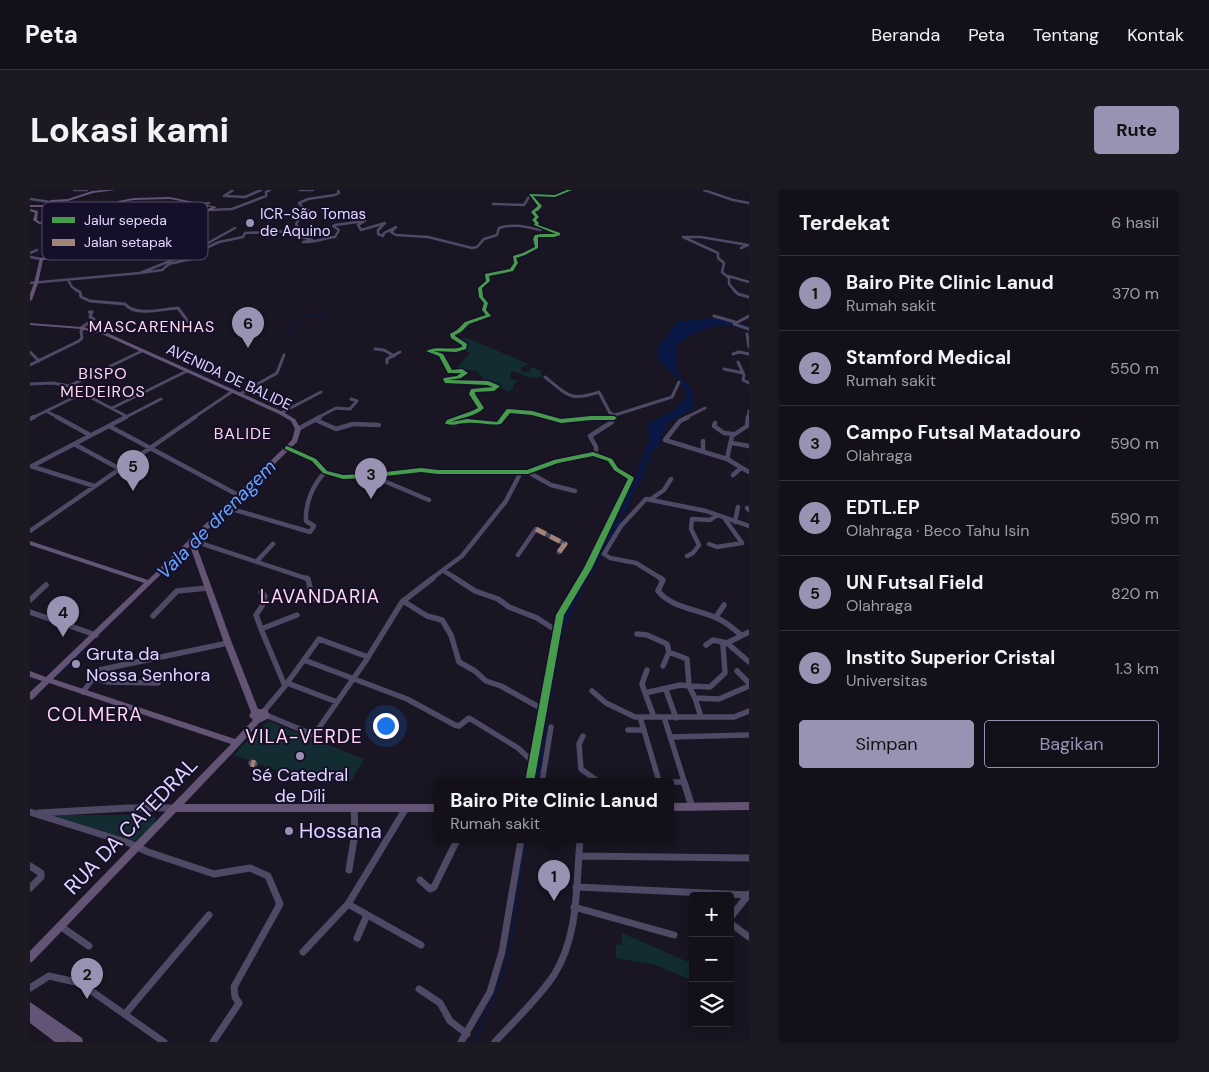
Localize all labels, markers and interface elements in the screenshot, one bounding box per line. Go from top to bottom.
text: Peta [25,19,78,50]
text: Beranda [871,23,940,47]
text: Peta [968,23,1005,47]
text: Tentang [1033,23,1099,47]
text: Kontak [1127,23,1184,47]
button: Rute [1094,106,1179,154]
text: Lokasi kami [30,107,229,153]
legend [42,202,208,260]
place label: ICR-São Tomas de Aquino [260,204,366,241]
text: Terdekat [799,209,890,237]
text: Jalur sepeda [84,211,167,229]
text: 6 hasil [1111,212,1159,233]
marker: ICR-São Tomas de Aquino [244,217,256,229]
text: Jalan setapak [84,233,172,251]
text: Bairo Pite Clinic Lanud [846,270,1054,295]
text: 1 [812,283,818,304]
text: 370 m [1112,283,1159,304]
text: Rumah sakit [846,295,936,316]
pin: 6 [232,307,264,348]
district label: MASCARENHAS [89,316,215,337]
street label: AVENIDA DE BALIDE [163,339,295,415]
text: Stamford Medical [846,345,1011,370]
text: 2 [810,358,820,379]
text: 550 m [1110,358,1159,379]
district label: BISPO MEDEIROS [60,363,146,402]
text: Rumah sakit [846,370,936,391]
text: Campo Futsal Matadouro [846,420,1081,445]
district label: BALIDE [214,423,272,444]
text: 3 [810,433,820,454]
text: 590 m [1110,433,1159,454]
text: Olahraga [846,445,912,466]
pin: 5 [117,450,149,491]
water label: Vala de drenagem [151,454,282,584]
pin: 3 [355,458,387,499]
text: EDTL.EP [846,495,920,520]
text: 4 [810,508,820,529]
text: 590 m [1110,508,1159,529]
text: Olahraga · Beco Tahu Isin [846,520,1029,541]
text: UN Futsal Field [846,570,983,595]
text: 5 [810,583,820,604]
text: 820 m [1111,583,1159,604]
district label: LAVANDARIA [260,584,380,609]
text: Olahraga [846,595,912,616]
pin: 4 [47,596,79,637]
place label: Gruta da Nossa Senhora [86,642,210,687]
text: Instito Superior Cristal [846,645,1055,670]
marker: Gruta da Nossa Senhora [70,658,82,670]
text: 6 [810,658,820,679]
text: 1.3 km [1115,658,1159,679]
text: Universitas [846,670,927,691]
district label: COLMERA [47,702,143,727]
your location [373,713,399,739]
button: Simpan [799,720,974,768]
button: Bagikan [984,720,1159,768]
district label: VILA-VERDE [245,724,363,749]
marker: Sé Catedral de Díli [294,750,306,762]
street label: RUA DA CATEDRAL [58,751,204,901]
place label: Sé Catedral de Díli [252,763,348,808]
popup [434,778,674,843]
text: Bairo Pite Clinic Lanud [450,788,658,813]
text: Rumah sakit [450,813,540,834]
place label: Hossana [299,817,382,845]
marker: Hossana [283,825,295,837]
pin: 1 [538,860,570,901]
map controls [689,892,734,1027]
button: + [689,892,734,937]
button: − [689,937,734,982]
pin: 2 [71,958,103,999]
button: layers [689,982,734,1027]

